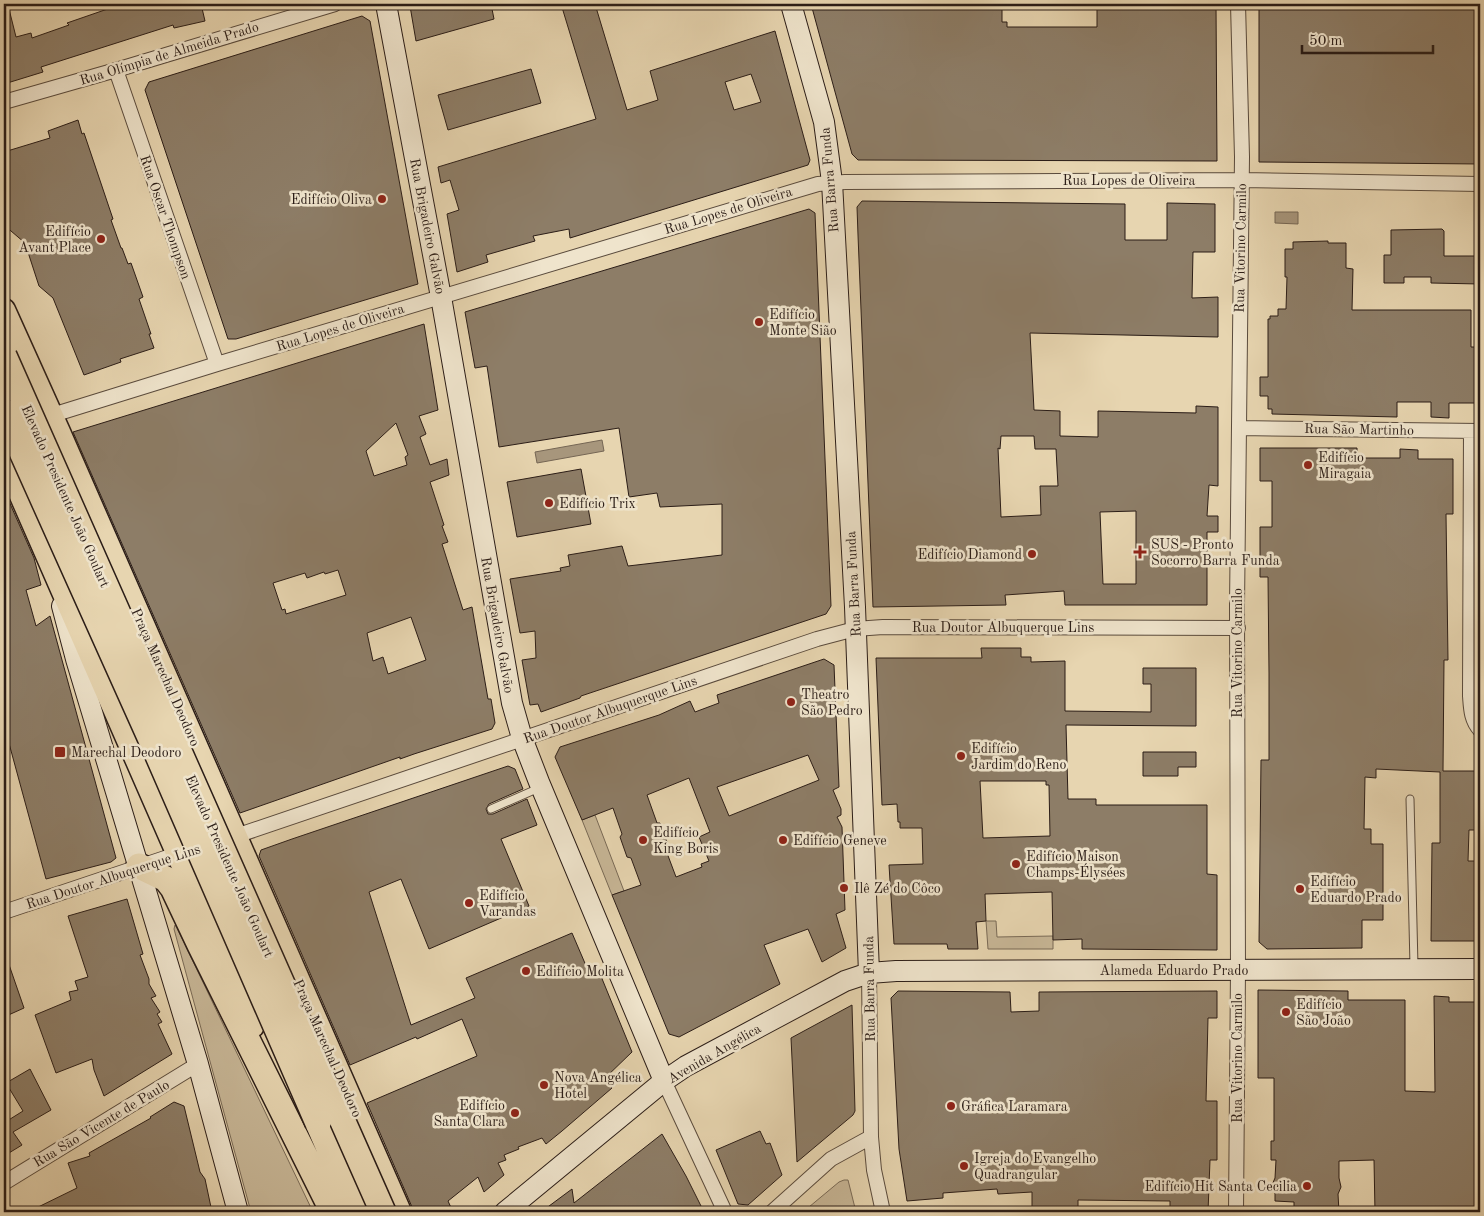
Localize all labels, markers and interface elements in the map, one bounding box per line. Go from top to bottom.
street label: Rua Olímpia de Almeida Prado [78,20,261,88]
scale bar [1302,22,1433,54]
text: 50 m [1309,34,1343,49]
street label: Rua Barra Funda [818,126,842,233]
street label: Rua Oscar Thompson [137,153,193,282]
street label: Rua Brigadeiro Galvão [407,157,447,295]
street label: Rua Lopes de Oliveira [1063,174,1196,188]
street label: Rua Vitorino Carmilo [1233,183,1249,313]
street label: Rua Lopes de Oliveira [663,185,794,237]
place label: Edifício Oliva [291,193,372,207]
marker: Edifício Oliva [376,193,388,205]
place label: Edifício Avant Place [18,225,91,255]
marker: Edifício Avant Place [95,233,107,245]
street label: Rua Lopes de Oliveira [275,302,406,354]
place label: Edifício Monte Sião [769,308,837,338]
marker: Edifício Monte Sião [753,316,765,328]
street label: Elevado Presidente João Goulart [18,403,112,590]
street label: Rua São Martinho [1304,422,1414,438]
place label: Edifício Miragaia [1318,451,1371,481]
marker: Edifício Miragaia [1302,459,1314,471]
marker: Edifício Trix [543,497,555,509]
place label: Edifício Trix [559,497,636,511]
street label: Rua Barra Funda [844,531,864,637]
place label: SUS - Pronto Socorro Barra Funda [1151,538,1280,568]
marker: SUS - Pronto Socorro Barra Funda [1133,545,1147,559]
place label: Edifício Diamond [918,548,1022,562]
marker: Edifício Diamond [1026,548,1038,560]
street label: Rua Brigadeiro Galvão [478,556,516,694]
street label: Rua Vitorino Carmilo [1231,588,1245,718]
street label: Praça Marechal Deodoro [128,606,202,749]
street label: Rua Doutor Albuquerque Lins [912,621,1094,635]
street label: Rua Doutor Albuquerque Lins [522,674,699,746]
place label: Theatro São Pedro [801,688,863,718]
marker: Theatro São Pedro [785,696,797,708]
place label: Edifício Jardim do Reno [971,742,1067,772]
marker: Marechal Deodoro [53,745,67,759]
place label: Marechal Deodoro [71,746,181,760]
marker: Edifício Jardim do Reno [955,750,967,762]
street label: Elevado Presidente João Goulart [182,773,276,960]
place label: Edifício King Boris [653,826,719,856]
marker: Edifício King Boris [637,834,649,846]
marker: Edifício Geneve [777,834,789,846]
place label: Edifício Geneve [793,834,887,848]
street label: Rua Doutor Albuquerque Lins [24,842,202,912]
place label: Edifício Maison Champs-Élysées [1026,850,1125,880]
marker: Edifício Maison Champs-Élysées [1010,858,1022,870]
place label: Edifício Eduardo Prado [1310,875,1402,905]
marker: Ilê Zé do Côco [838,882,850,894]
place label: Ilê Zé do Côco [854,882,941,896]
marker: Edifício Eduardo Prado [1294,883,1306,895]
place label: Edifício Varandas [479,889,536,919]
marker: Edifício Varandas [463,897,475,909]
street label: Rua Barra Funda [862,936,878,1042]
street label: Alameda Eduardo Prado [1100,964,1248,978]
marker: Edifício Molita [520,965,532,977]
place label: Edifício Molita [536,965,624,979]
street label: Praça Marechal Deodoro [290,977,364,1120]
street label: Rua Vitorino Carmilo [1231,993,1245,1123]
place label: Edifício São João [1296,998,1351,1028]
marker: Edifício São João [1280,1006,1292,1018]
street label: Avenida Angélica [665,1021,764,1086]
place label: Nova Angélica Hotel [554,1071,642,1101]
street label: Rua São Vicente de Paulo [31,1078,172,1170]
marker: Nova Angélica Hotel [538,1079,550,1091]
place label: Edifício Santa Clara [433,1099,505,1129]
marker: Gráfica Laramara [945,1100,957,1112]
place label: Gráfica Laramara [961,1100,1068,1114]
marker: Edifício Santa Clara [509,1107,521,1119]
place label: Igreja do Evangelho Quadrangular [974,1152,1096,1182]
marker: Igreja do Evangelho Quadrangular [958,1160,970,1172]
place label: Edifício Hit Santa Cecilia [1144,1180,1297,1194]
marker: Edifício Hit Santa Cecilia [1301,1180,1313,1192]

